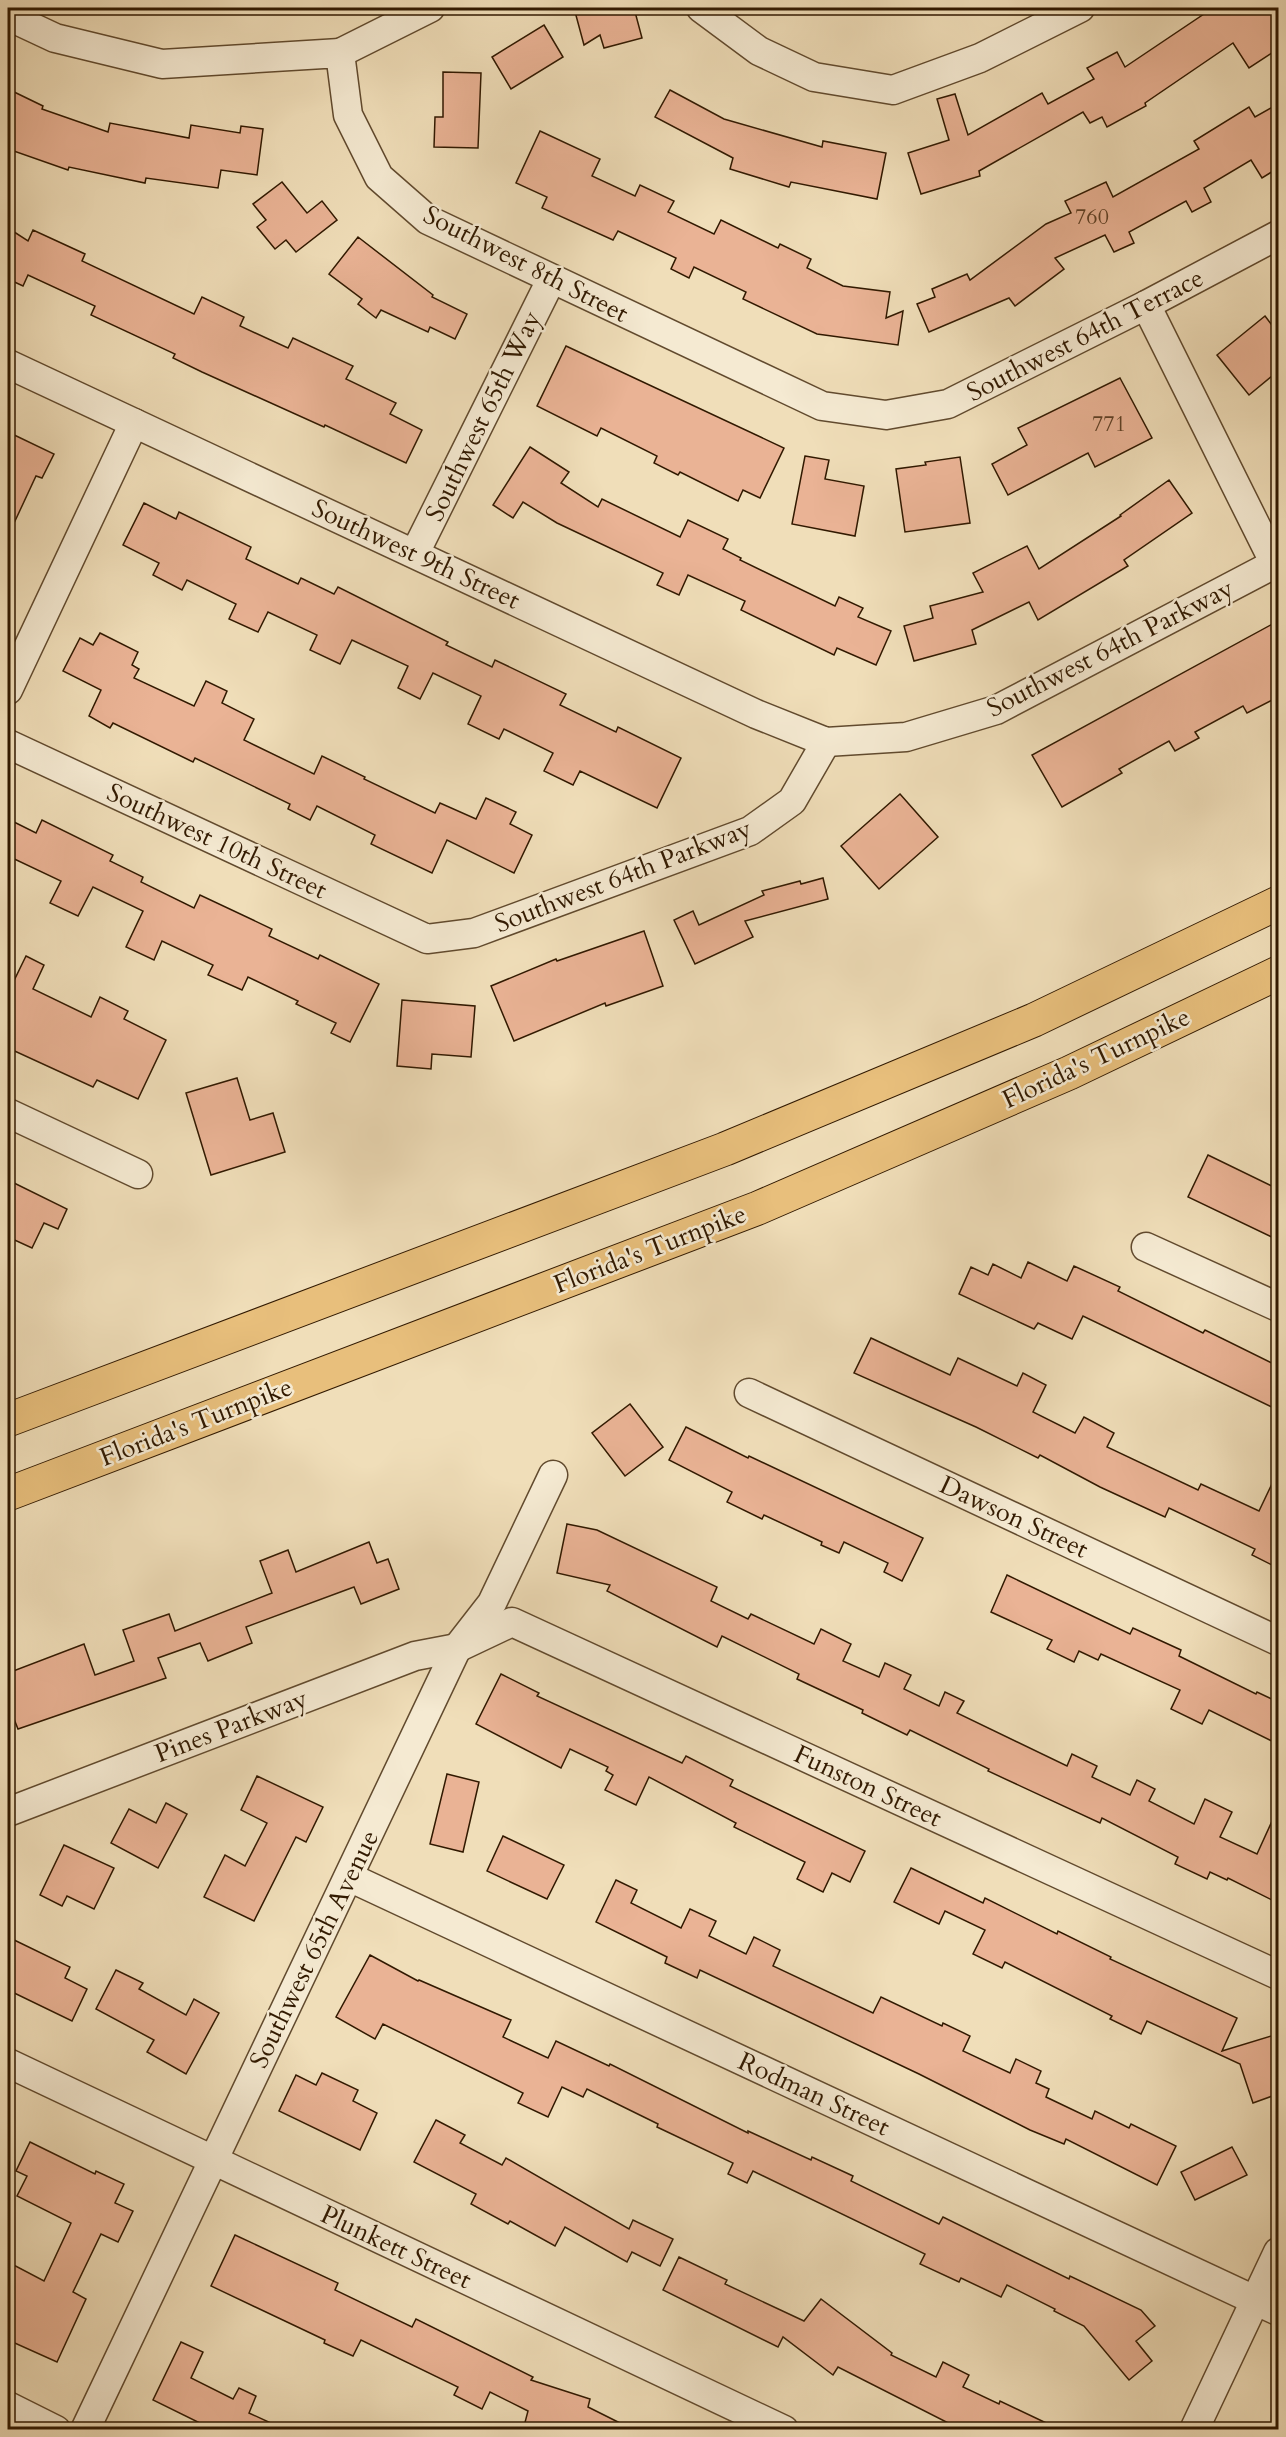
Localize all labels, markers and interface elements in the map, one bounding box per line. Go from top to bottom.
street label: Southwest 8th Street [417,197,635,331]
house number: 760 [1075,202,1109,232]
street label: Southwest 64th Terrace [961,260,1209,410]
street label: Southwest 65th Way [417,305,549,527]
house number: 771 [1092,409,1126,439]
street label: Southwest 9th Street [306,490,526,618]
street label: Southwest 64th Parkway [981,570,1239,725]
street label: Southwest 10th Street [101,775,333,907]
street label: Southwest 64th Parkway [490,811,757,941]
street label: Florida's Turnpike [996,999,1196,1117]
street label: Florida's Turnpike [549,1196,751,1302]
street label: Florida's Turnpike [95,1369,297,1475]
street label: Dawson Street [934,1467,1094,1567]
street label: Pines Parkway [150,1681,313,1771]
street label: Funston Street [788,1737,948,1835]
street label: Southwest 65th Avenue [241,1824,387,2074]
street label: Rodman Street [733,2044,895,2144]
street label: Plunkett Street [315,2197,477,2297]

